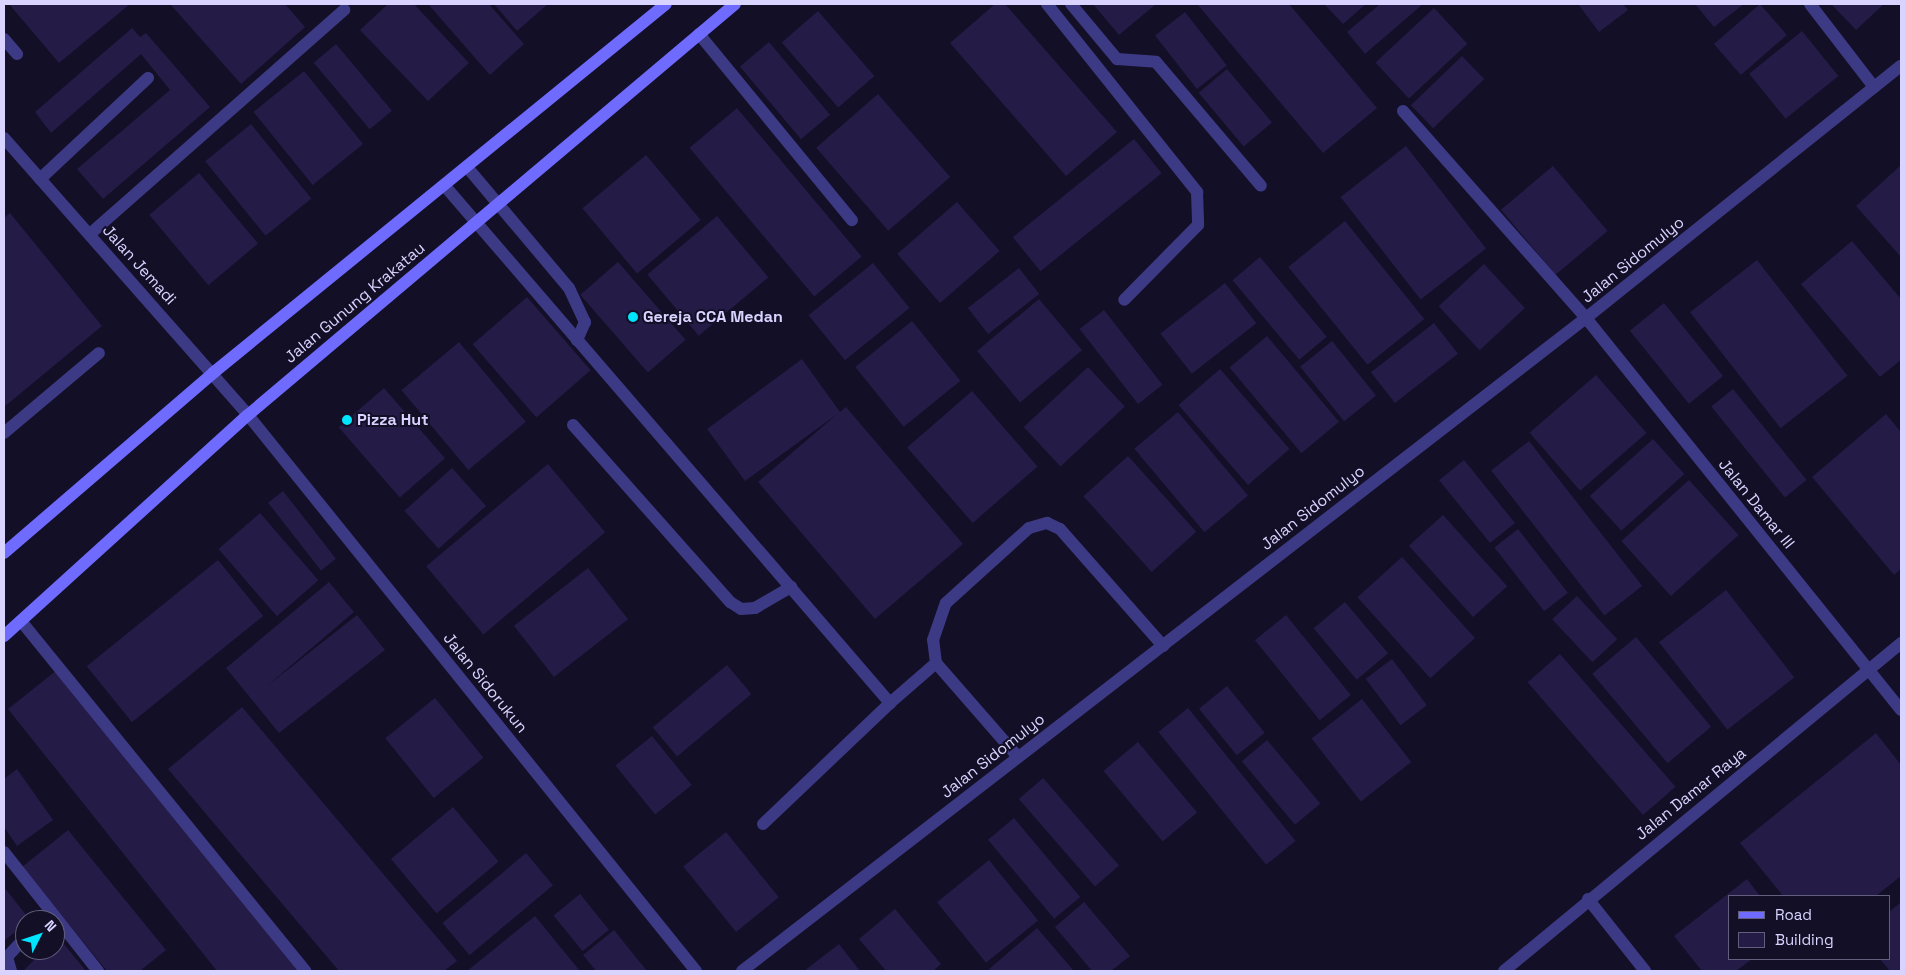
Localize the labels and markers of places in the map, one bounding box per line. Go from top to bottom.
place label: Gereja CCA Medan [643,307,783,327]
marker: Gereja CCA Medan [627,311,639,323]
place label: Pizza Hut [357,410,428,430]
marker: Pizza Hut [341,414,353,426]

